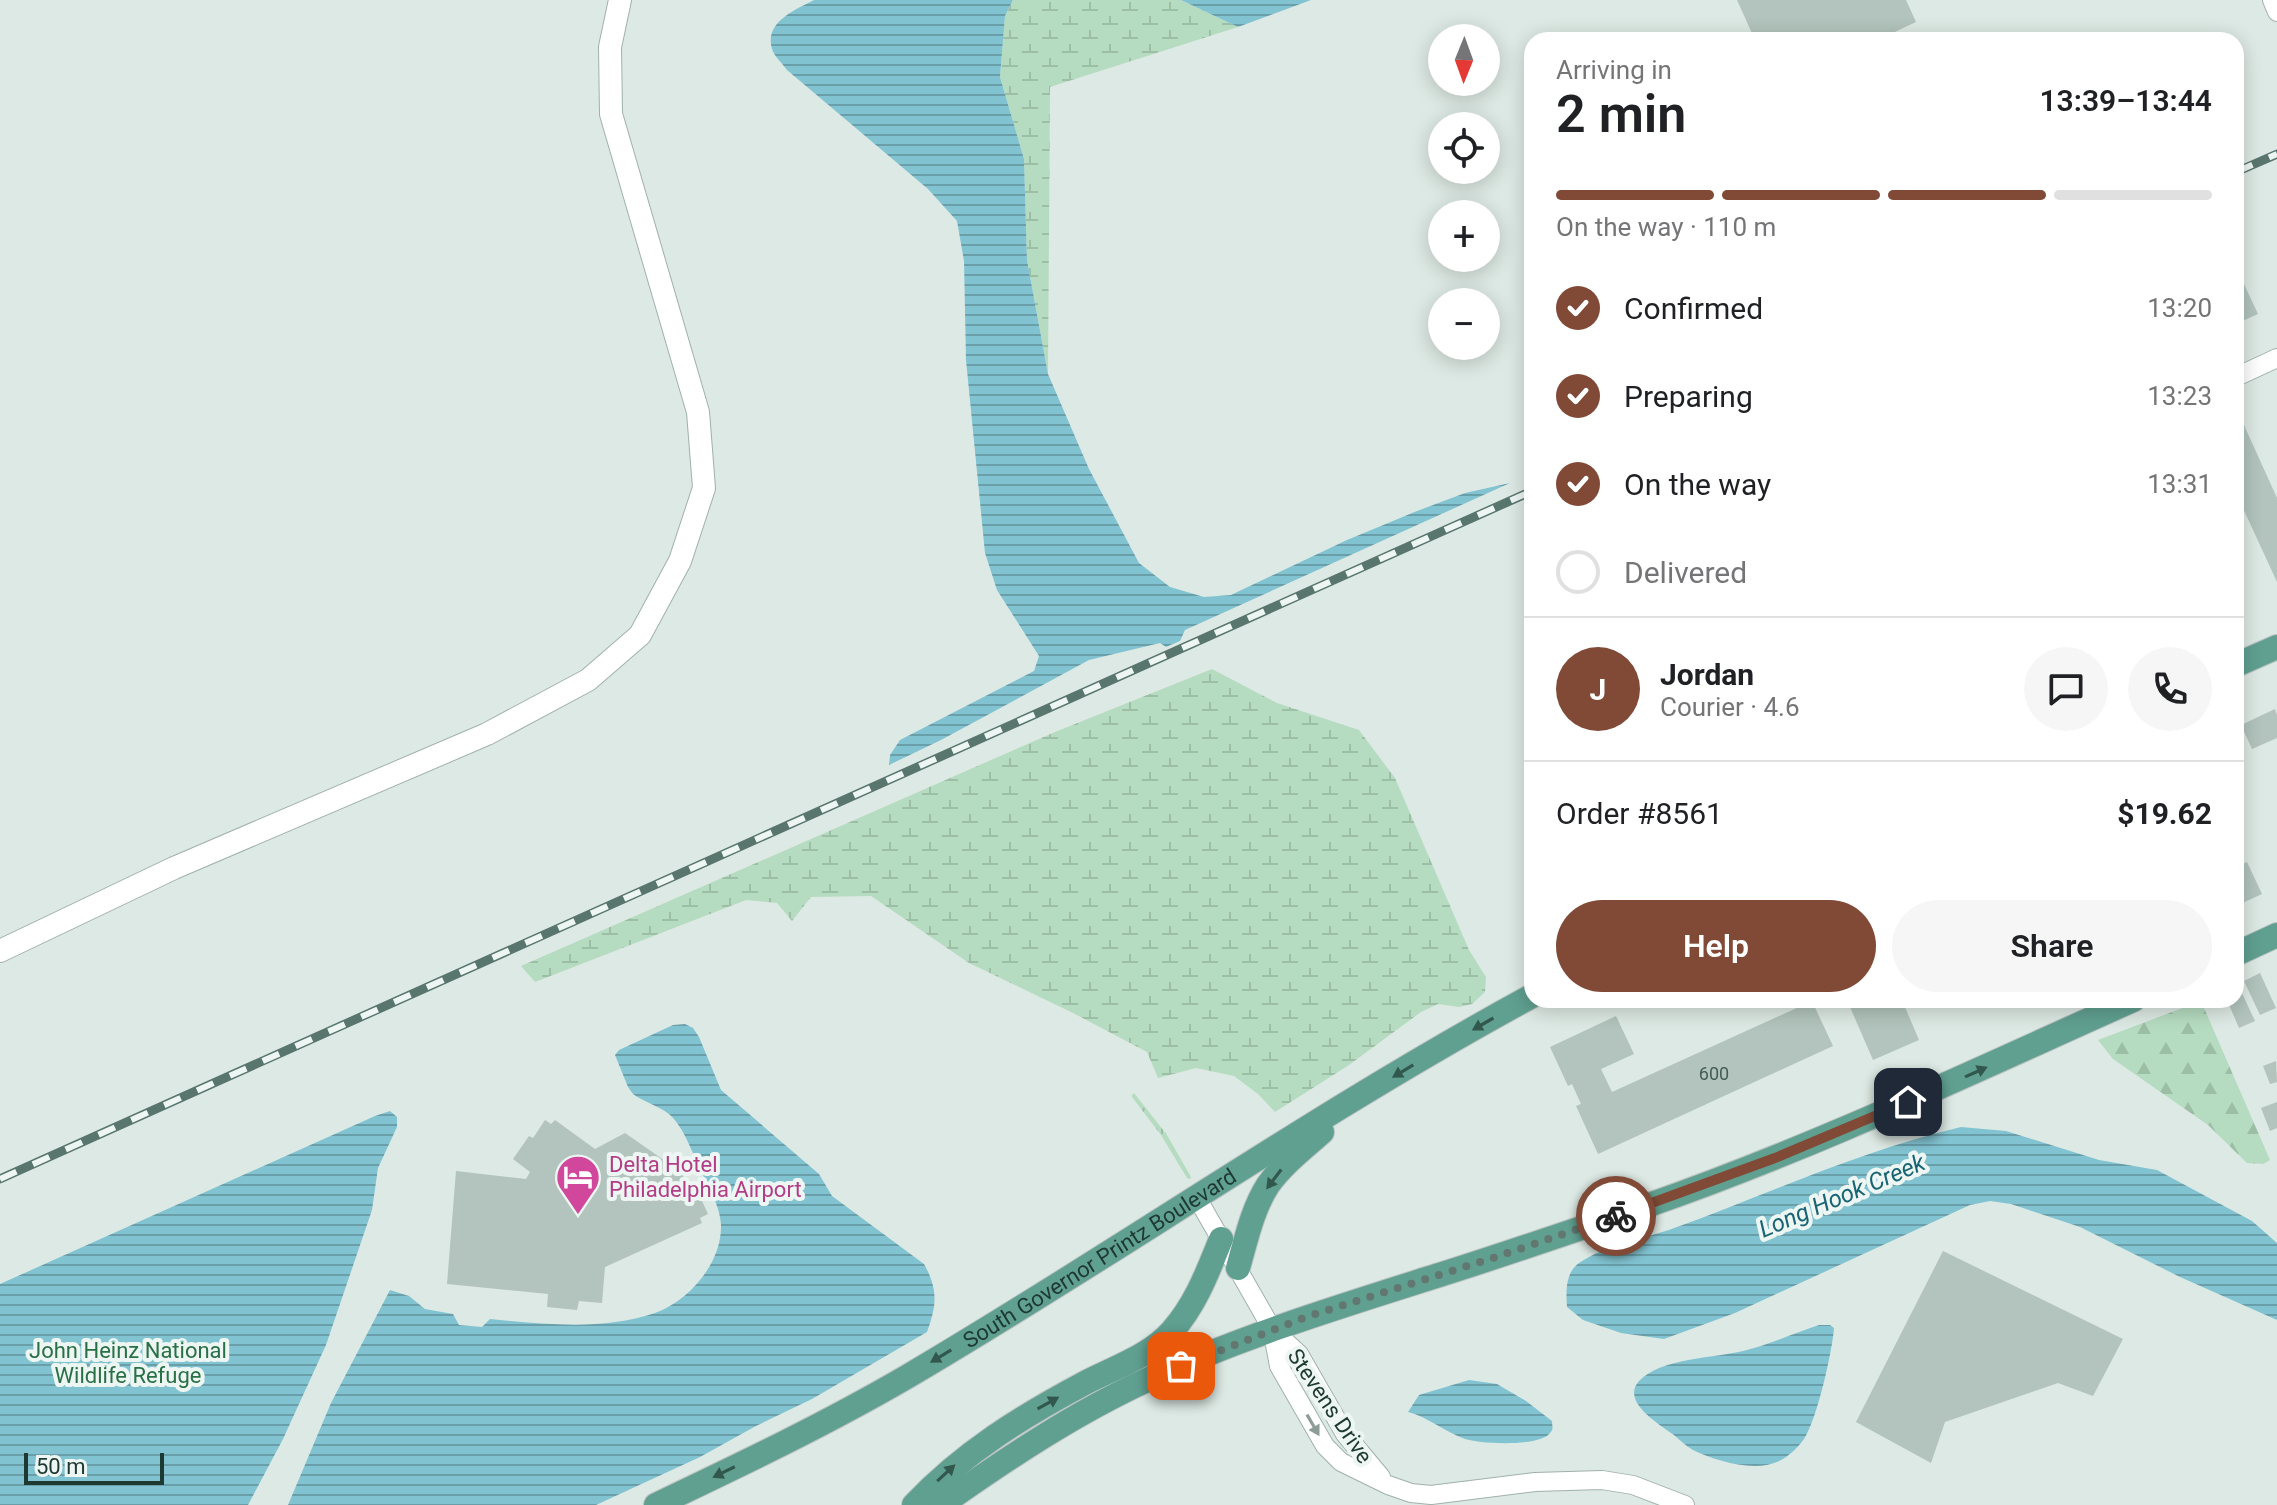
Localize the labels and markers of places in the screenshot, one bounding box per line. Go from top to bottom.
pin [1874,1068,1942,1136]
place label: Delta Hotel Philadelphia Airport [609,1152,802,1202]
hotel icon: Delta Hotel Philadelphia Airport [554,1153,602,1216]
pin [1147,1332,1215,1400]

